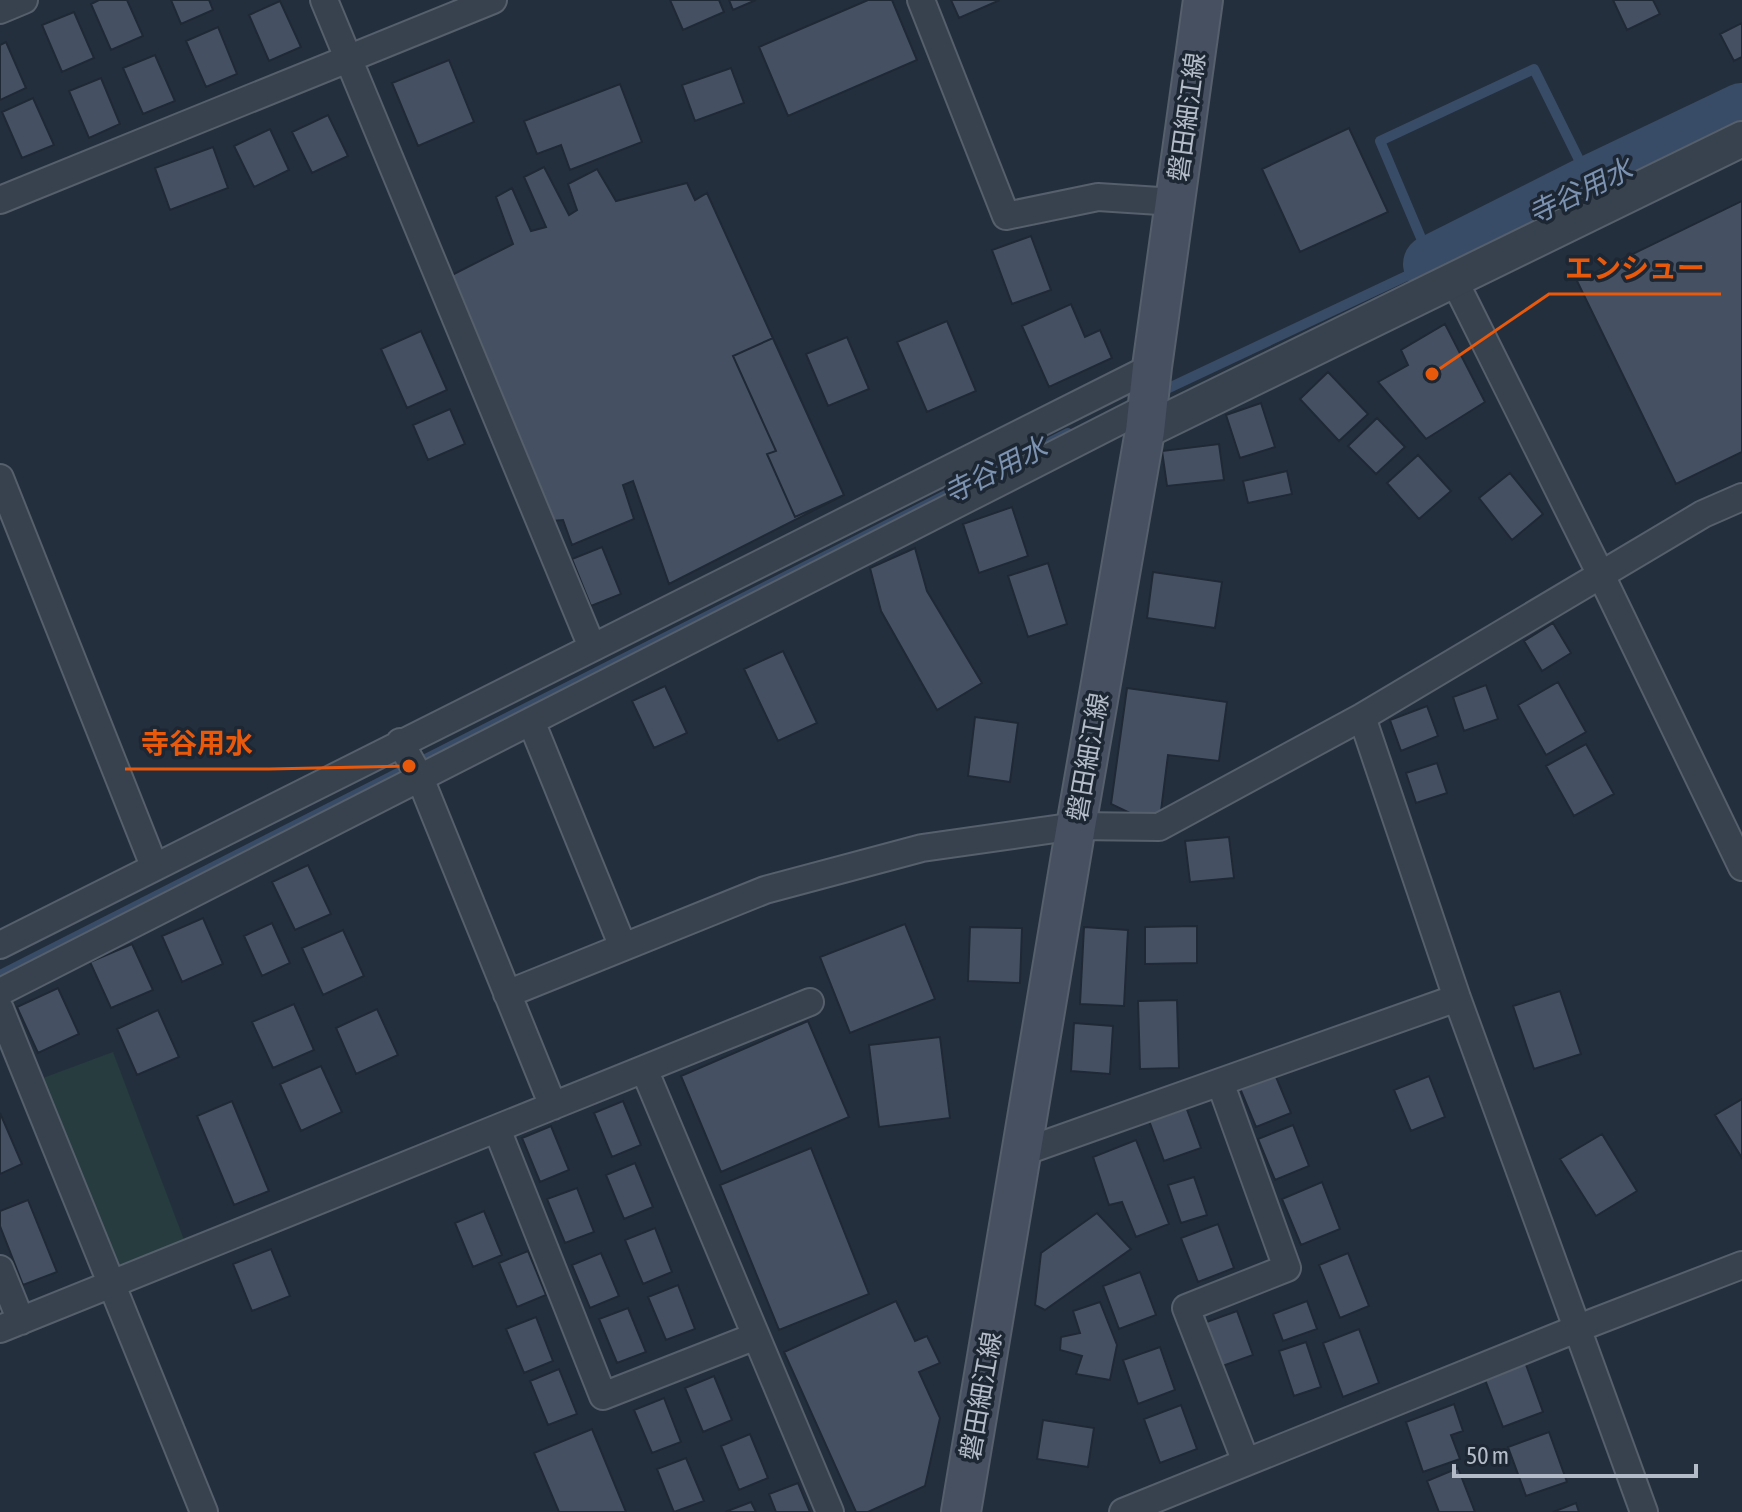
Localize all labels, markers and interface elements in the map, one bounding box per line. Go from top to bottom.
street label: 磐田細江線 [1163,51,1211,183]
water label: 寺谷用水 [1523,151,1640,230]
callout: エンシュー [1549,242,1721,294]
text: エンシュー [1565,252,1705,284]
water label: 寺谷用水 [938,429,1055,510]
street label: 磐田細江線 [1062,690,1114,824]
callout: 寺谷用水 [125,717,269,769]
text: 寺谷用水 [141,727,253,759]
street label: 磐田細江線 [955,1329,1007,1463]
scale bar [1454,1428,1696,1478]
text: 50 m [1466,1442,1509,1469]

